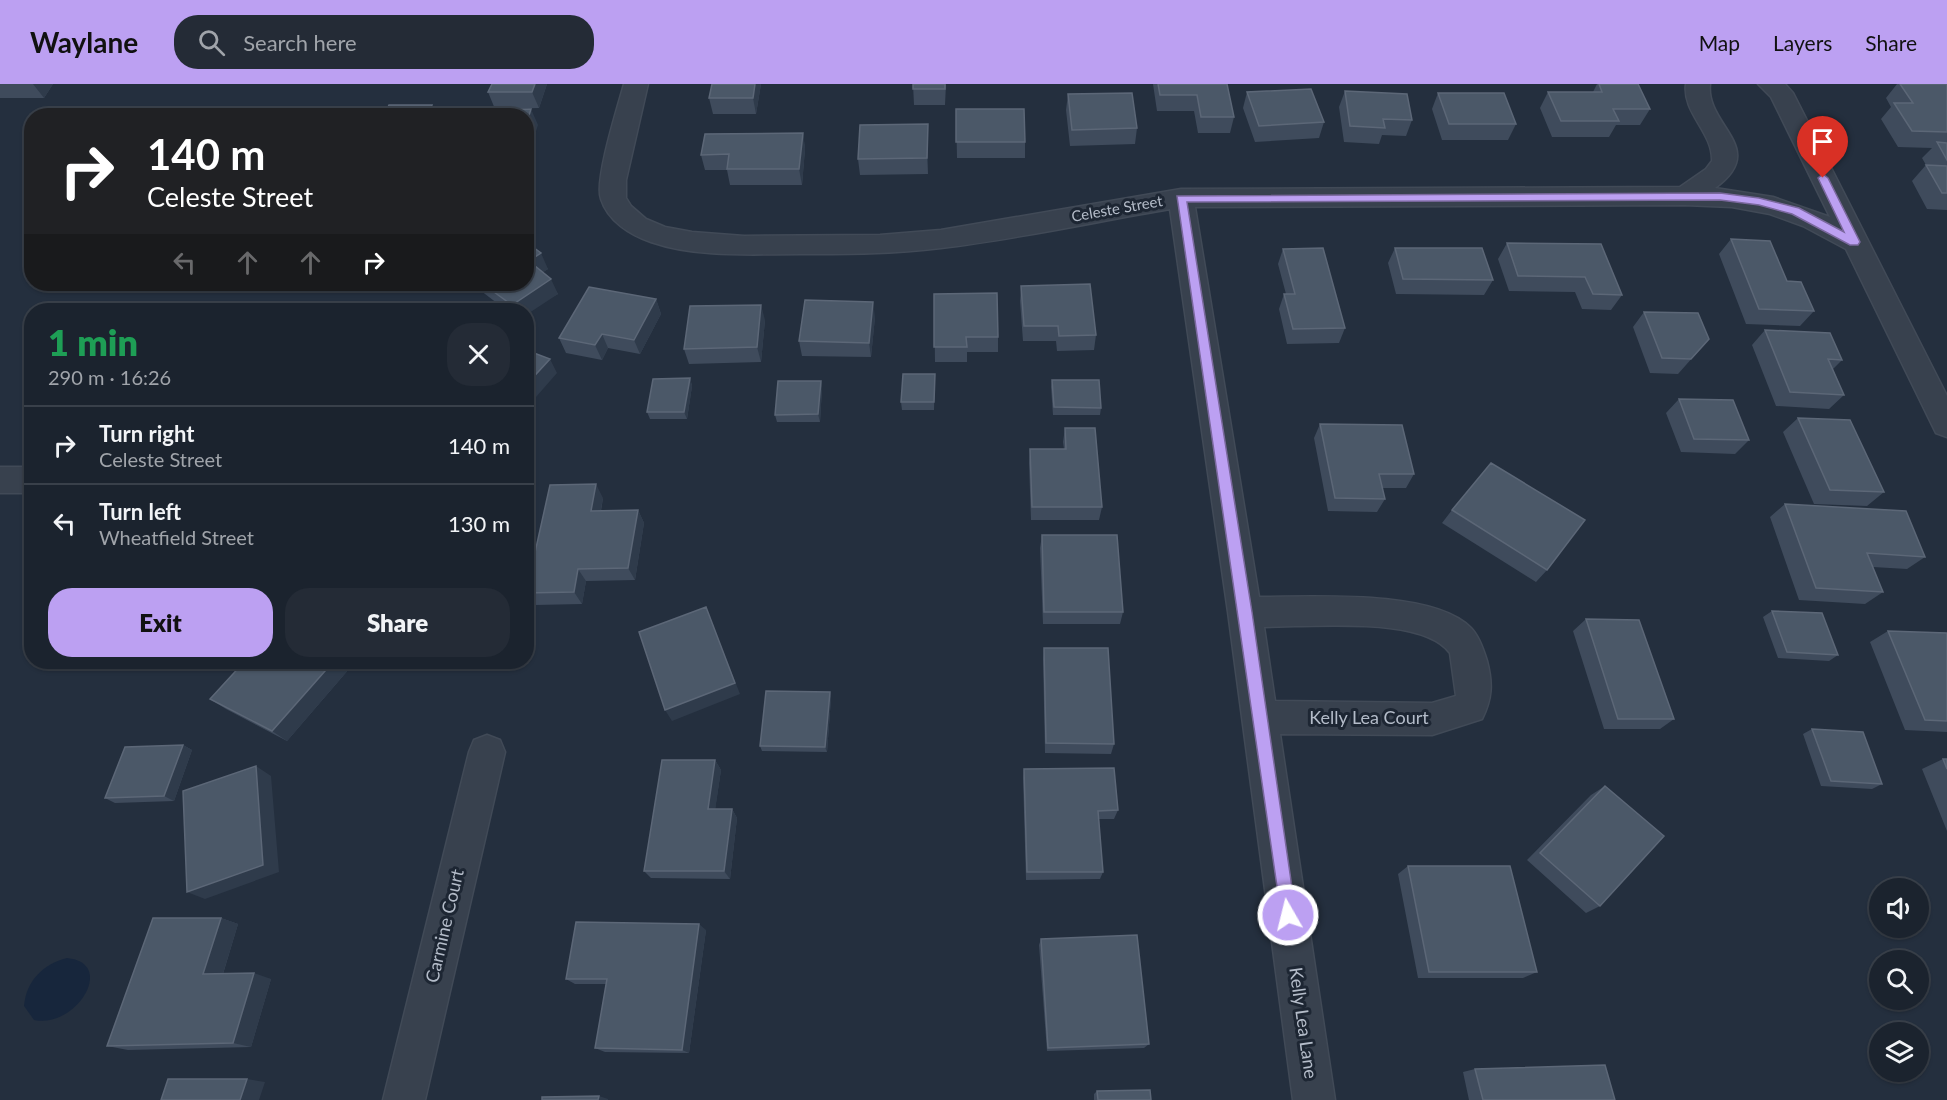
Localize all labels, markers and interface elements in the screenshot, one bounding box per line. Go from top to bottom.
search box [174,15,594,69]
text: Waylane [30,25,138,59]
icon: search [195,26,228,59]
text: Search here [243,29,357,56]
text: Map [1699,30,1740,55]
text: Layers [1773,30,1832,55]
text: Share [1865,30,1917,55]
pin [1797,116,1848,178]
icon: arrive [1806,125,1839,158]
text: 140 m [147,129,265,179]
icon: right [48,132,126,210]
text: Celeste Street [147,180,313,213]
street label: Celeste Street [1070,191,1164,225]
icon: left [168,246,201,279]
icon: ahead [231,246,264,279]
icon: ahead [294,246,327,279]
icon: right [357,246,390,279]
text: 1 min [48,320,138,364]
button: close [447,323,510,386]
text: 290 m · 16:26 [48,365,171,389]
text: Turn right [99,420,194,447]
icon: right [48,429,81,462]
text: 140 m [448,432,510,459]
text: Celeste Street [99,447,222,471]
text: Turn left [99,498,181,525]
icon: left [48,507,81,540]
text: 130 m [448,510,510,537]
text: Wheatfield Street [99,525,254,549]
button: Exit [48,588,273,657]
button: Share [285,588,510,657]
street label: Kelly Lea Court [1309,706,1429,728]
street label: Carmine Court [420,866,468,985]
map controls [1869,878,1929,1082]
button: sound [1869,878,1929,938]
position arrow [1256,883,1320,947]
button: search [1869,950,1929,1010]
street label: Kelly Lea Lane [1285,966,1323,1080]
button: layers [1869,1022,1929,1082]

